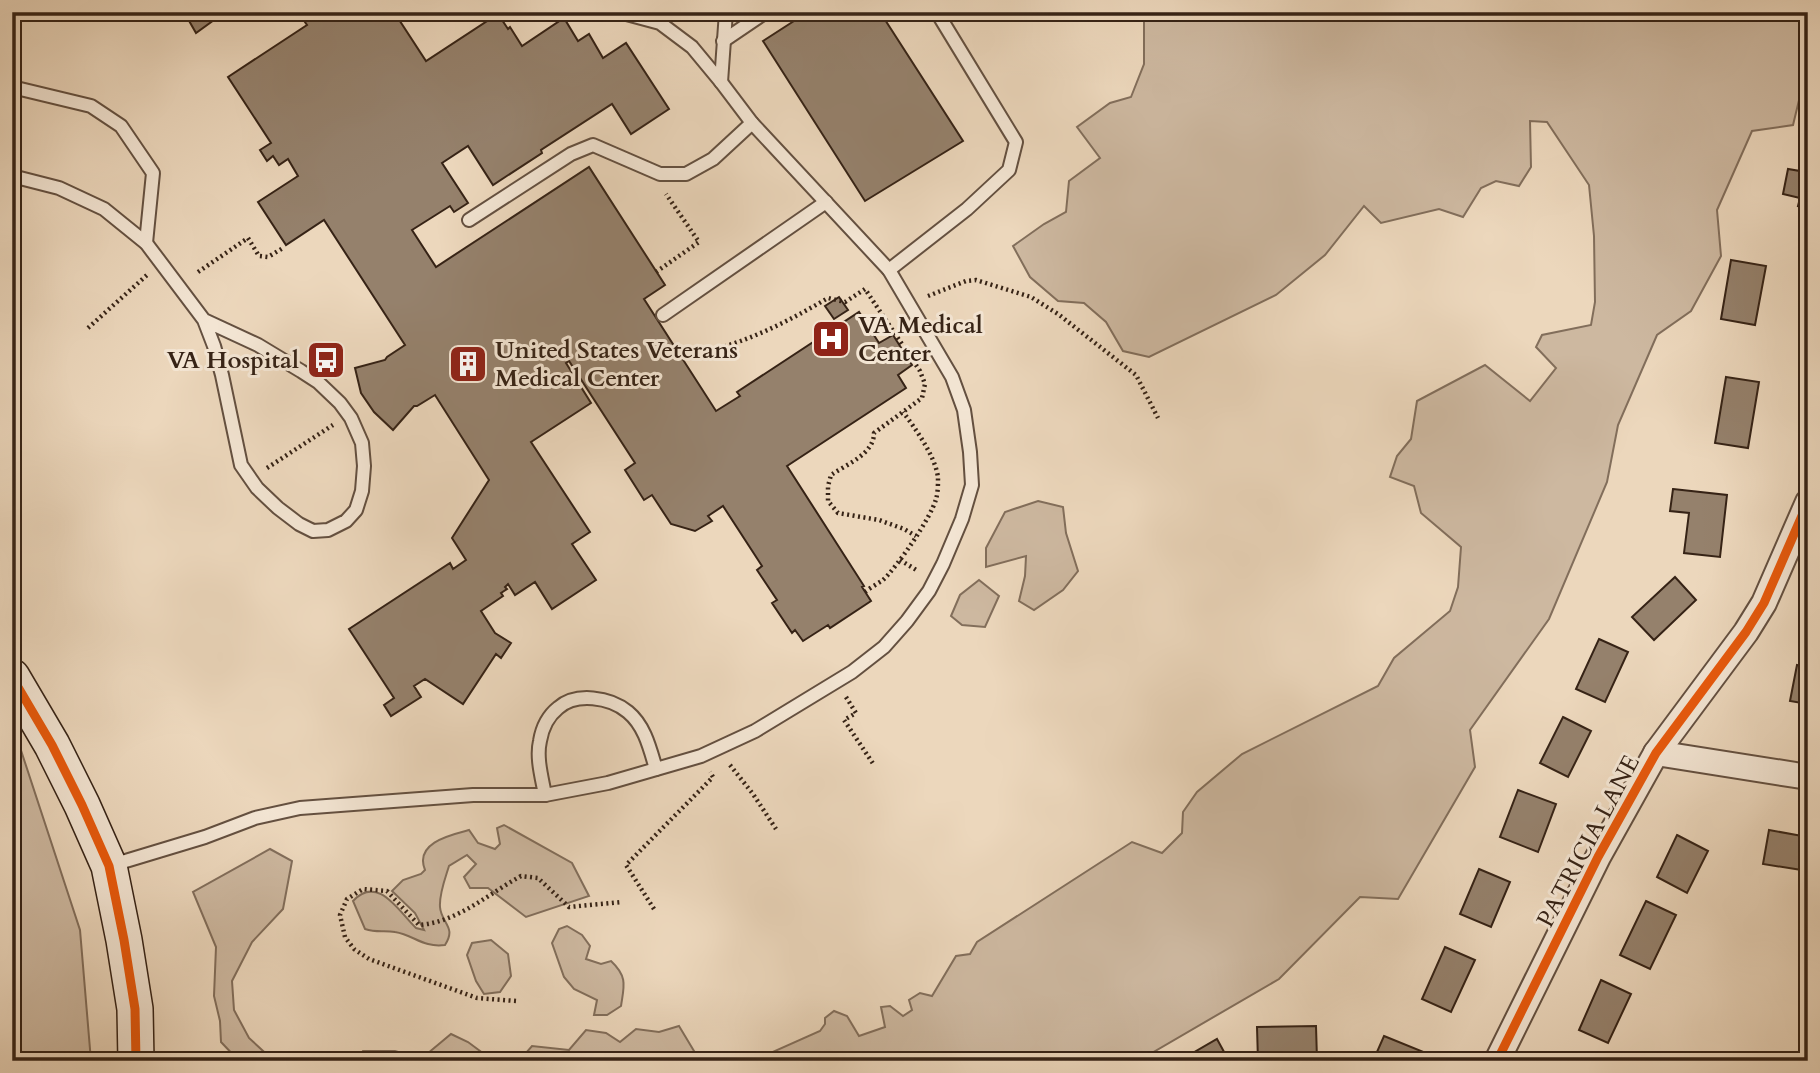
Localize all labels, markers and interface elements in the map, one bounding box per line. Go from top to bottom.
place label: VA Medical Center [858,309,983,370]
hospital icon: VA Medical Center [810,318,852,360]
place label: United States Veterans Medical Center [495,334,738,395]
bus stop icon: VA Hospital [305,339,347,381]
building icon: United States Veterans Medical Center [447,343,489,385]
place label: VA Hospital [167,344,299,377]
street label: PATRICIA LANE [1529,749,1648,933]

